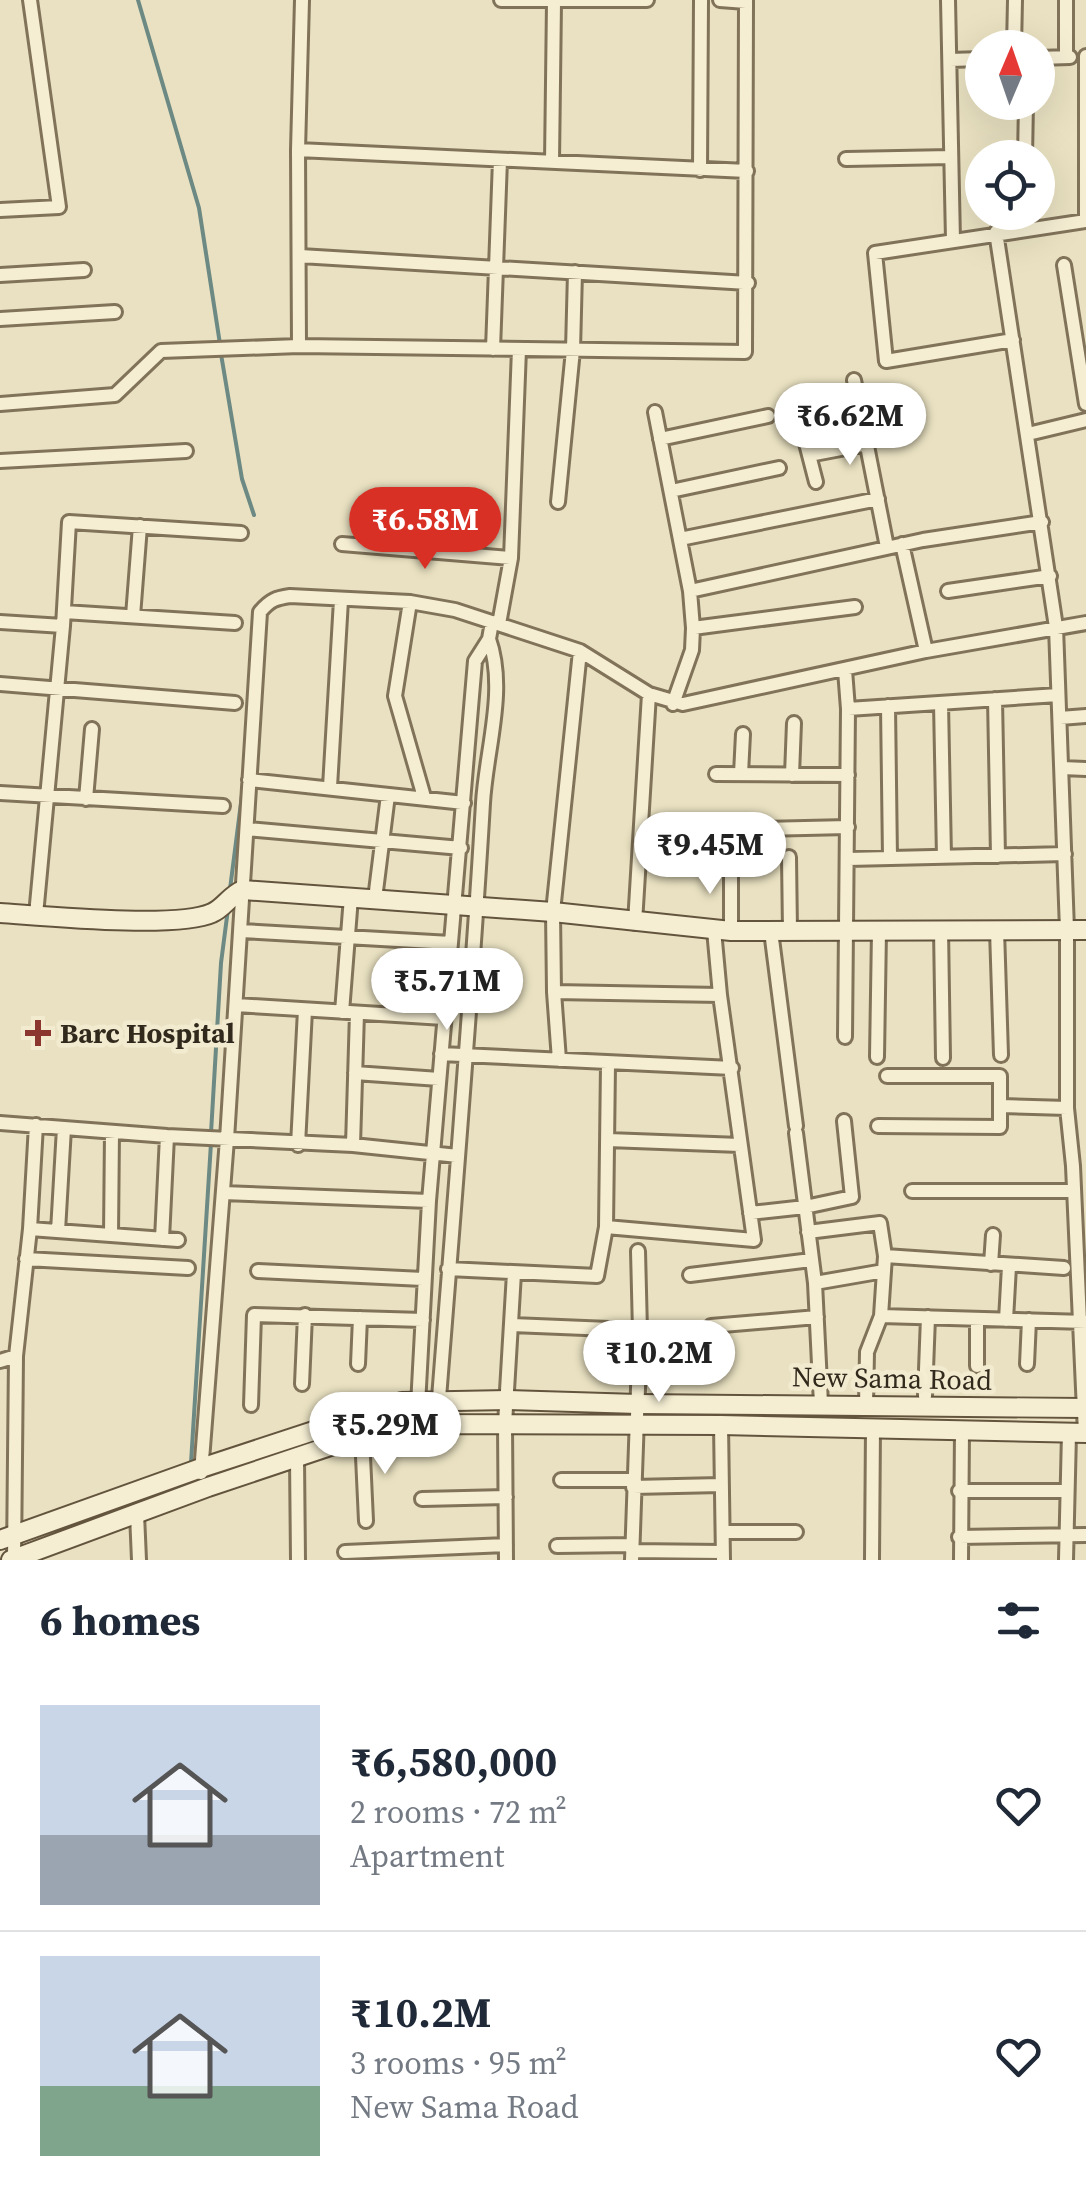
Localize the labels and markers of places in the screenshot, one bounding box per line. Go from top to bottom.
pin: ₹6.62M [769,383,931,468]
pin: ₹6.58M [344,487,506,572]
pin: ₹9.45M [629,812,791,897]
pin: ₹5.71M [366,948,528,1033]
place label: Barc Hospital [60,1014,235,1052]
marker: Barc Hospital [25,1020,51,1046]
pin: ₹10.2M [578,1320,740,1405]
pin: ₹5.29M [304,1392,466,1477]

